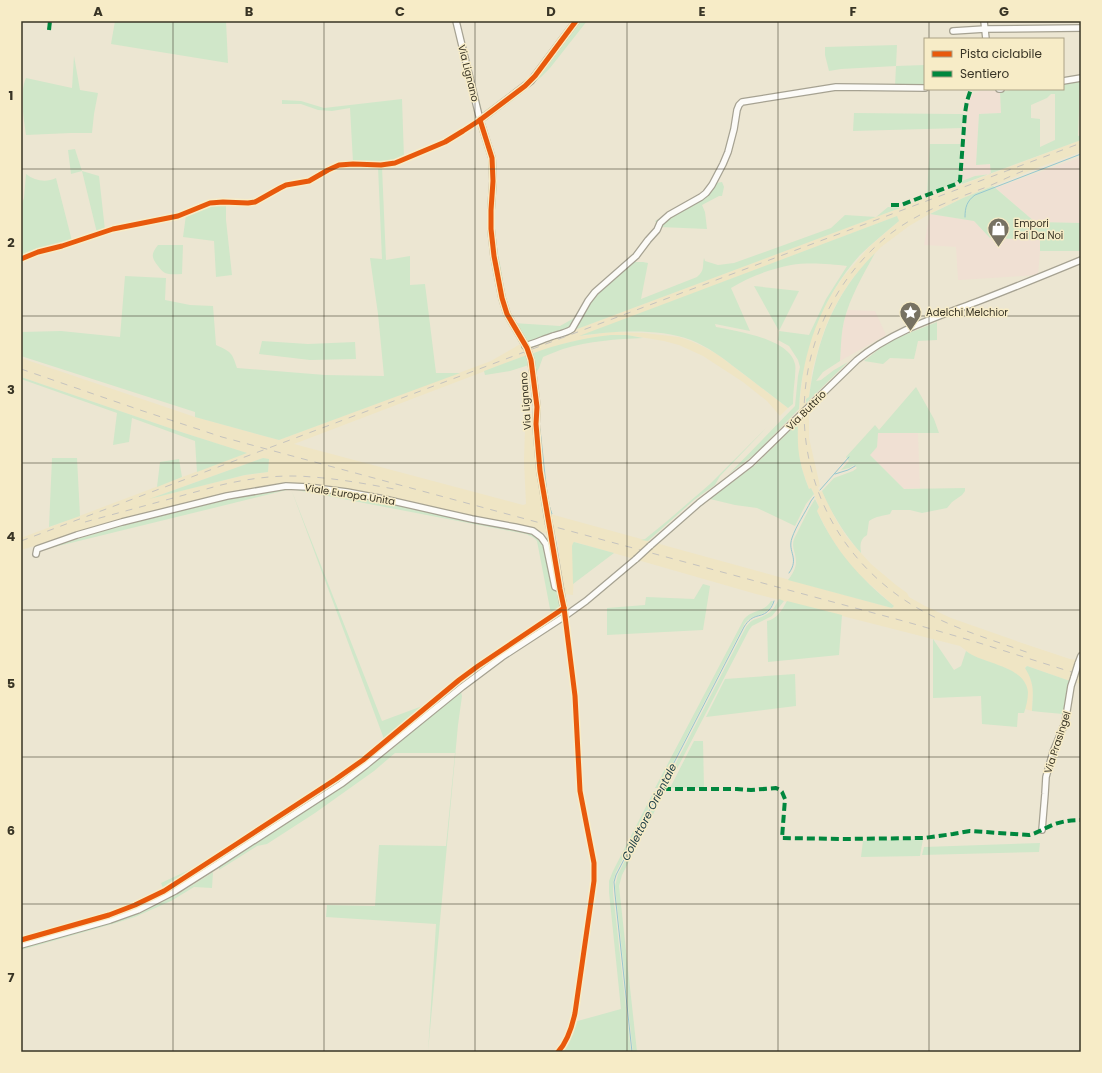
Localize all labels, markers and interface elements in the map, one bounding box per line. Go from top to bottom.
text: A [93,2,103,21]
text: B [245,2,254,21]
text: C [395,2,405,21]
text: D [546,2,556,21]
text: E [698,2,706,21]
text: F [849,2,857,21]
text: G [999,2,1009,21]
legend [924,38,1064,90]
street label: Via Lignano [454,43,483,103]
text: Pista ciclabile [960,45,1042,62]
text: Sentiero [960,65,1009,82]
text: 1 [9,86,13,105]
shop icon: Empori Fai Da Noi [986,216,1012,249]
place label: Empori Fai Da Noi [1014,216,1063,243]
text: 2 [7,233,15,252]
place icon: Adelchi Melchior [897,299,923,332]
place label: Adelchi Melchior [926,305,1008,320]
street label: Via Lignano [516,371,535,430]
text: 3 [7,380,15,399]
street label: Via Buttrio [783,387,830,434]
street label: Viale Europa Unita [304,480,396,509]
text: 4 [7,527,16,546]
text: 5 [7,674,15,693]
street label: Via Prasingel [1040,709,1075,775]
water label: Collettore Orientale [618,760,681,863]
text: 6 [7,821,15,840]
text: 7 [8,968,15,987]

